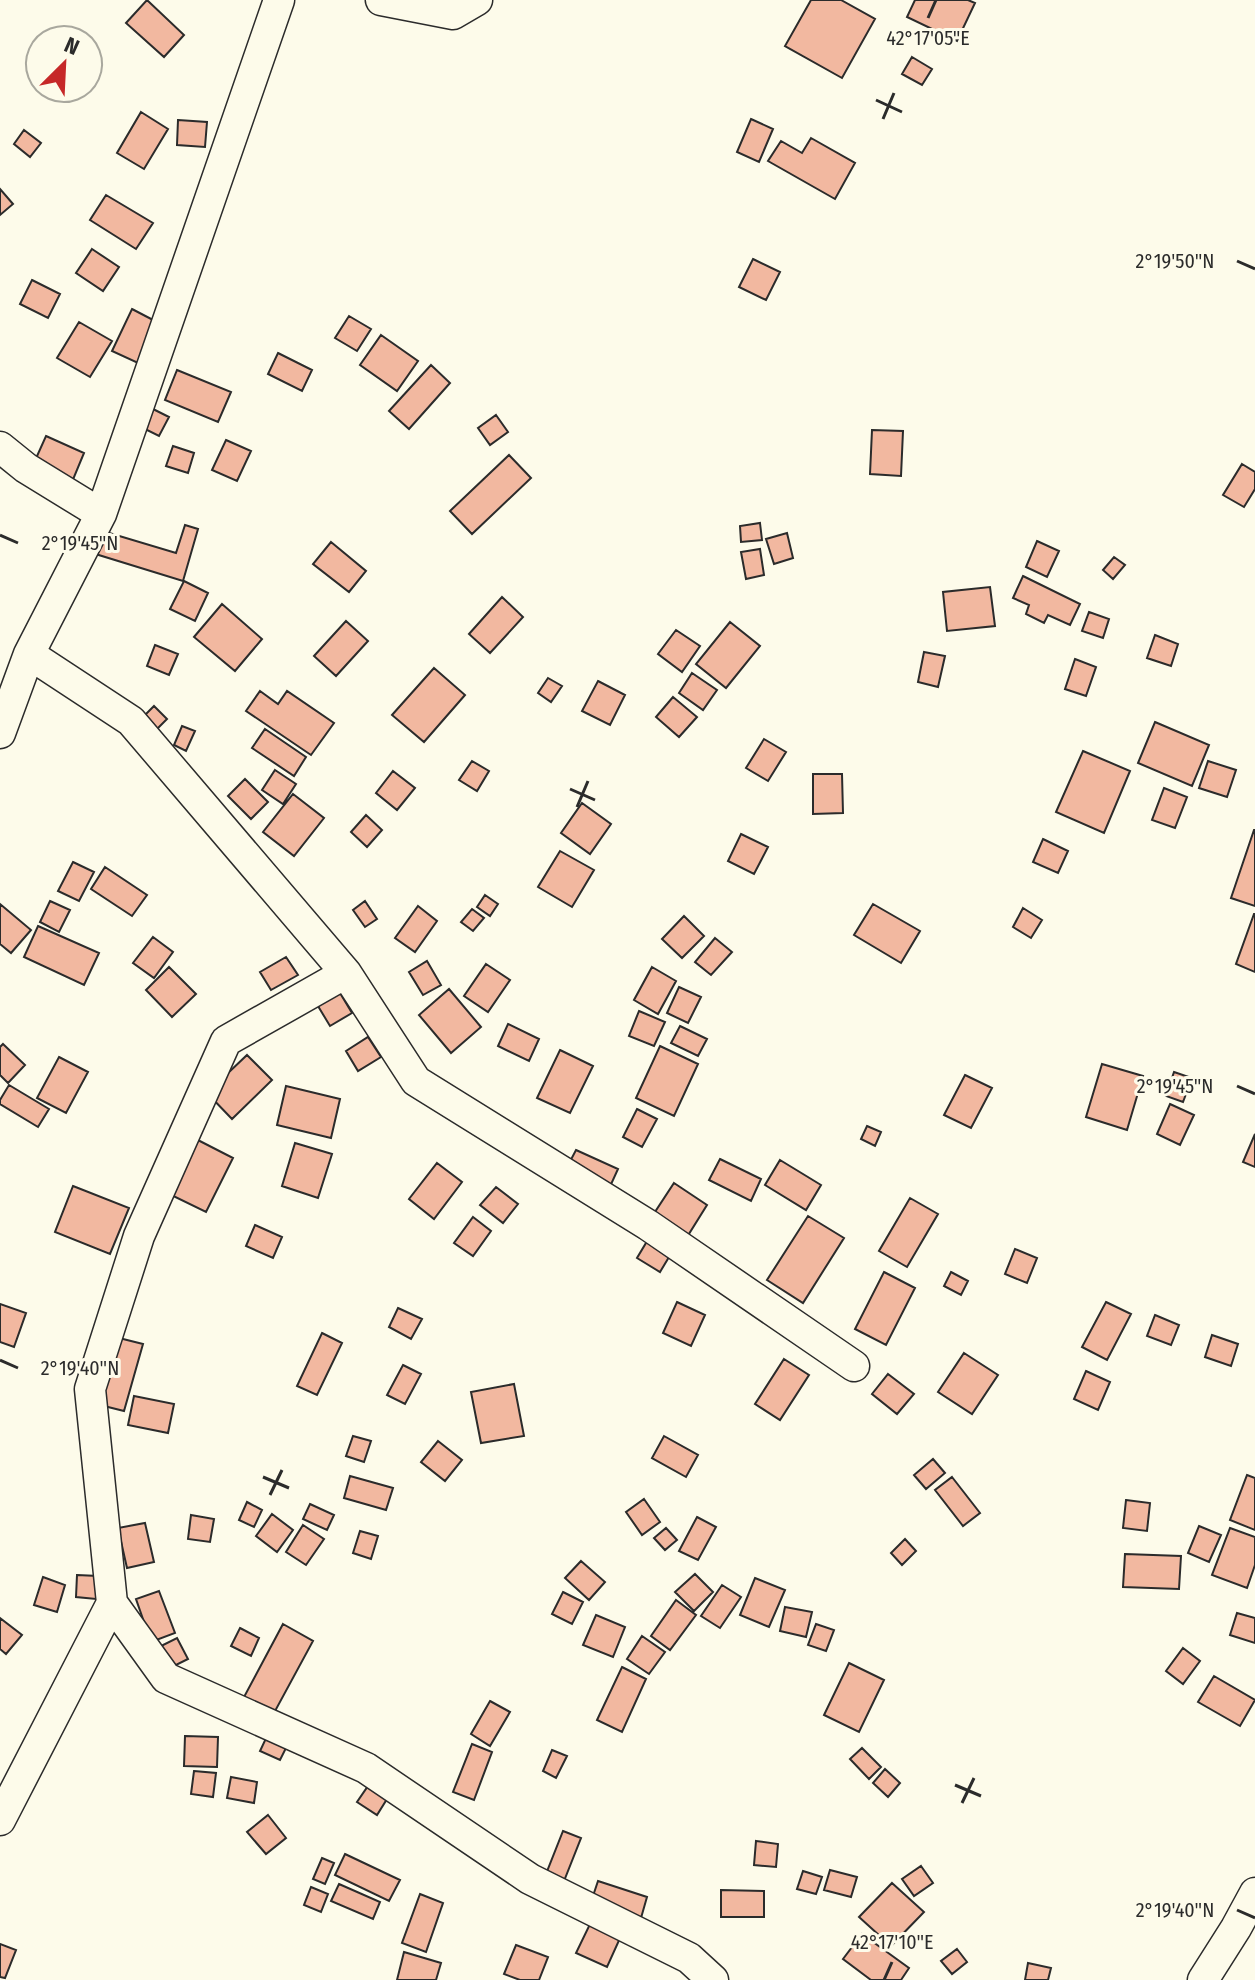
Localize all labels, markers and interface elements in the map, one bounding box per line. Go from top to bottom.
north arrow [24,24,104,104]
text: 42°17'05"E [886,26,970,50]
text: N [60,31,83,61]
text: 2°19'50"N [1136,249,1214,273]
text: 2°19'45"N [42,531,118,555]
text: 2°19'45"N [1137,1074,1213,1098]
text: 2°19'40"N [41,1356,119,1380]
text: 2°19'40"N [1136,1898,1214,1922]
text: 42°17'10"E [851,1930,933,1954]

